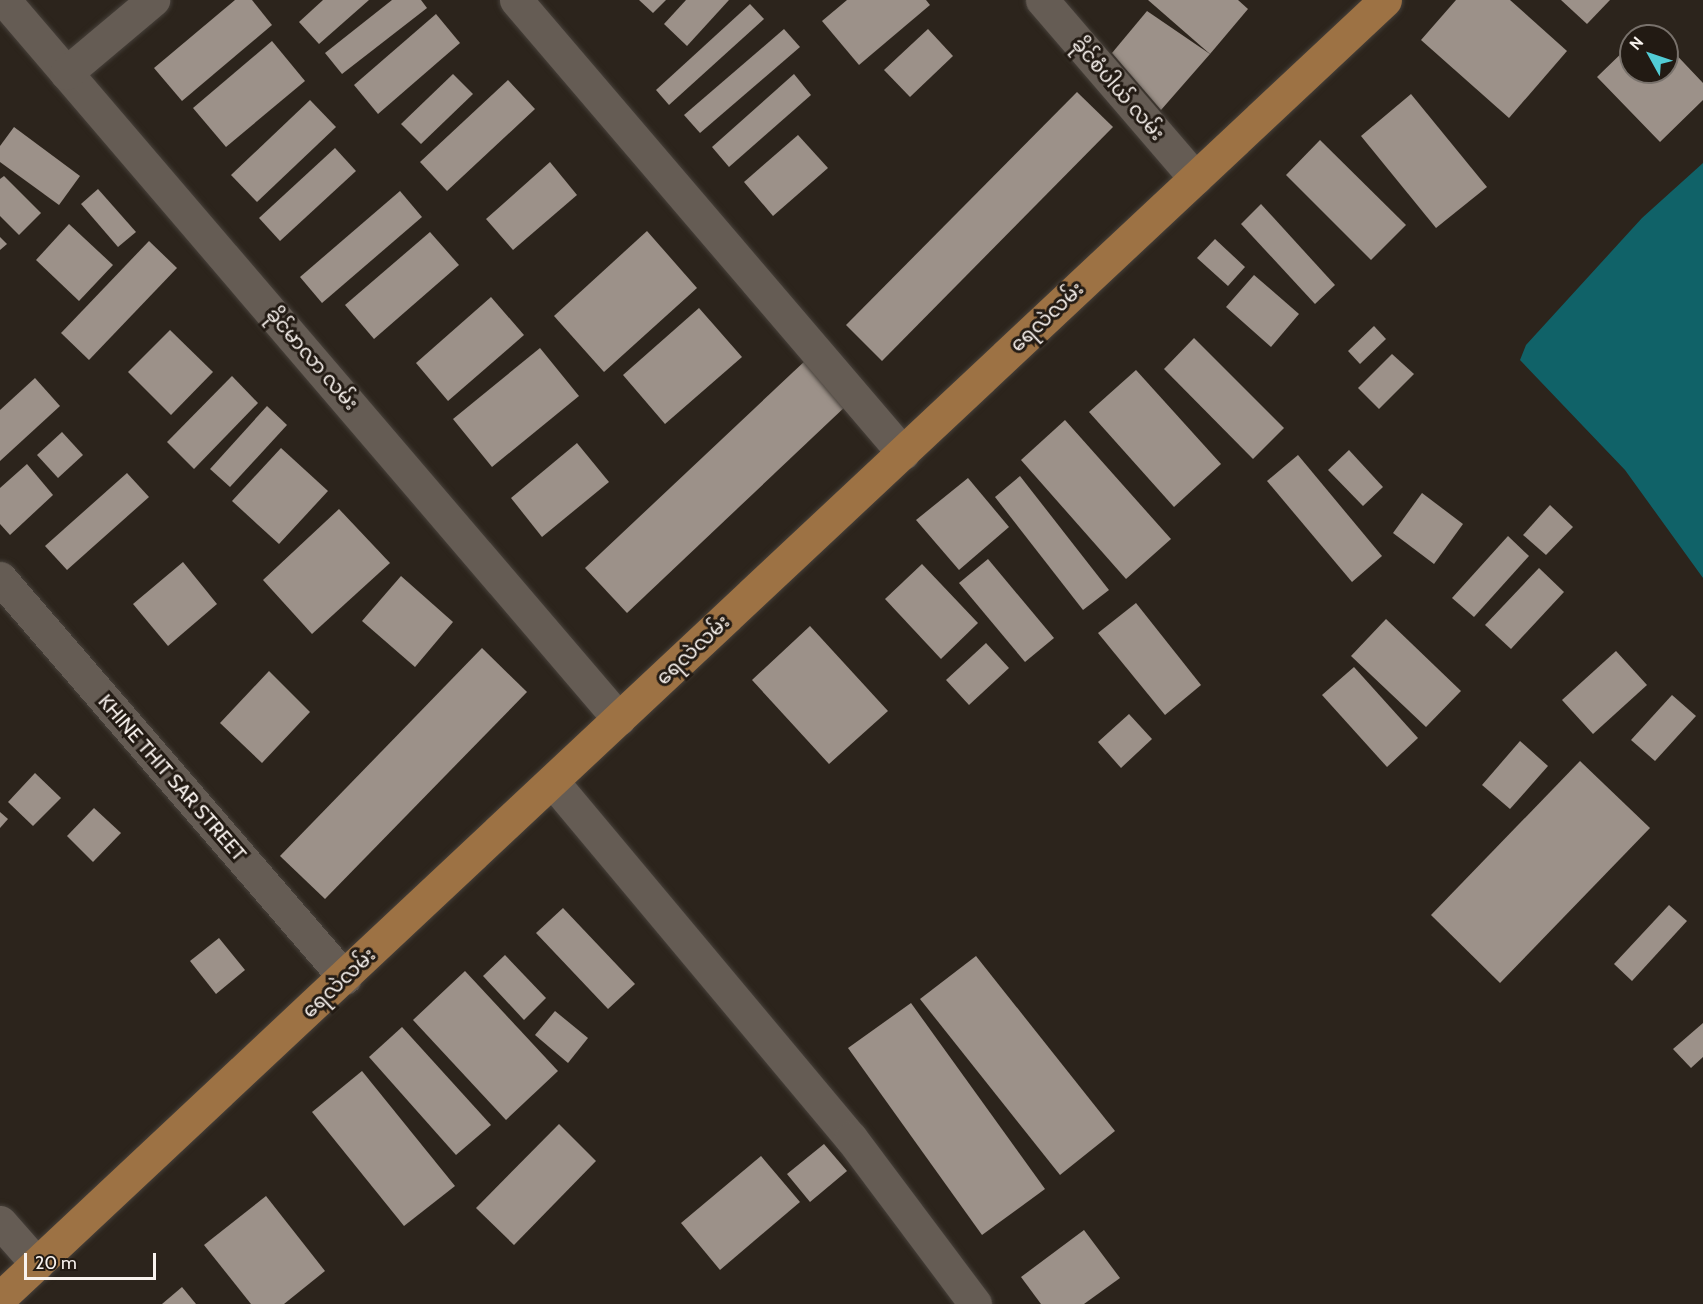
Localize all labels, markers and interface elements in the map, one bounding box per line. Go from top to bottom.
north arrow [1619,24,1679,84]
street label: ခိုင်စံပါယ် လမ်း [1067,33,1169,145]
text: N [1625,33,1647,54]
street label: ရေလဲလမ်း [1005,277,1089,357]
street label: ခိုင်မာလာ လမ်း [261,303,363,415]
street label: ရေလဲလမ်း [651,610,735,690]
street label: KHINE THIT SAR STREET [93,690,251,866]
street label: ရေလဲလမ်း [297,943,381,1023]
scale bar [27,1241,159,1279]
text: 20 m [35,1252,77,1274]

